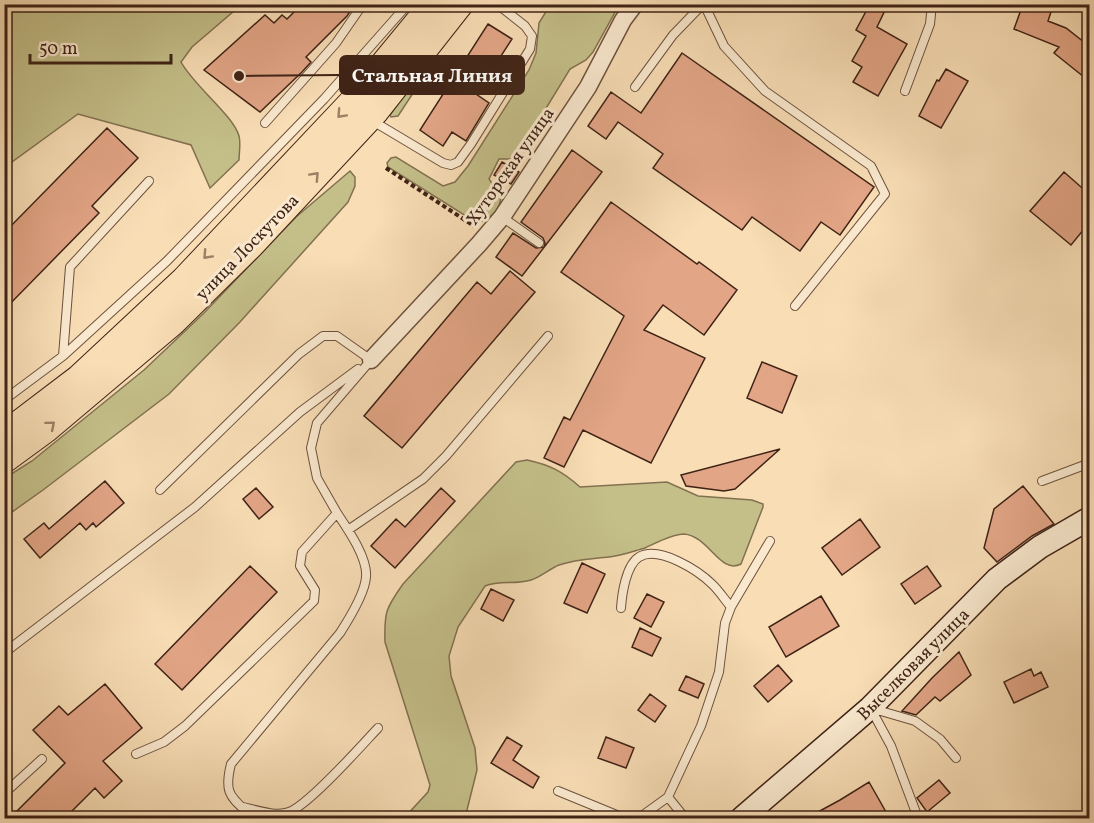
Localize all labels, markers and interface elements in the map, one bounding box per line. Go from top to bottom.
scale bar [30,27,171,65]
text: 50 m [39,37,78,62]
callout: Стальная Линия [340,56,524,94]
text: Стальная Линия [352,63,512,91]
street label: Хуторская улица [461,103,561,231]
one-way arrow [338,106,349,117]
one-way arrow [308,173,319,183]
street label: улица Лоскутова [191,189,306,307]
one-way arrow [204,248,215,259]
one-way arrow [44,421,55,432]
street label: Выселковая улица [852,603,976,727]

